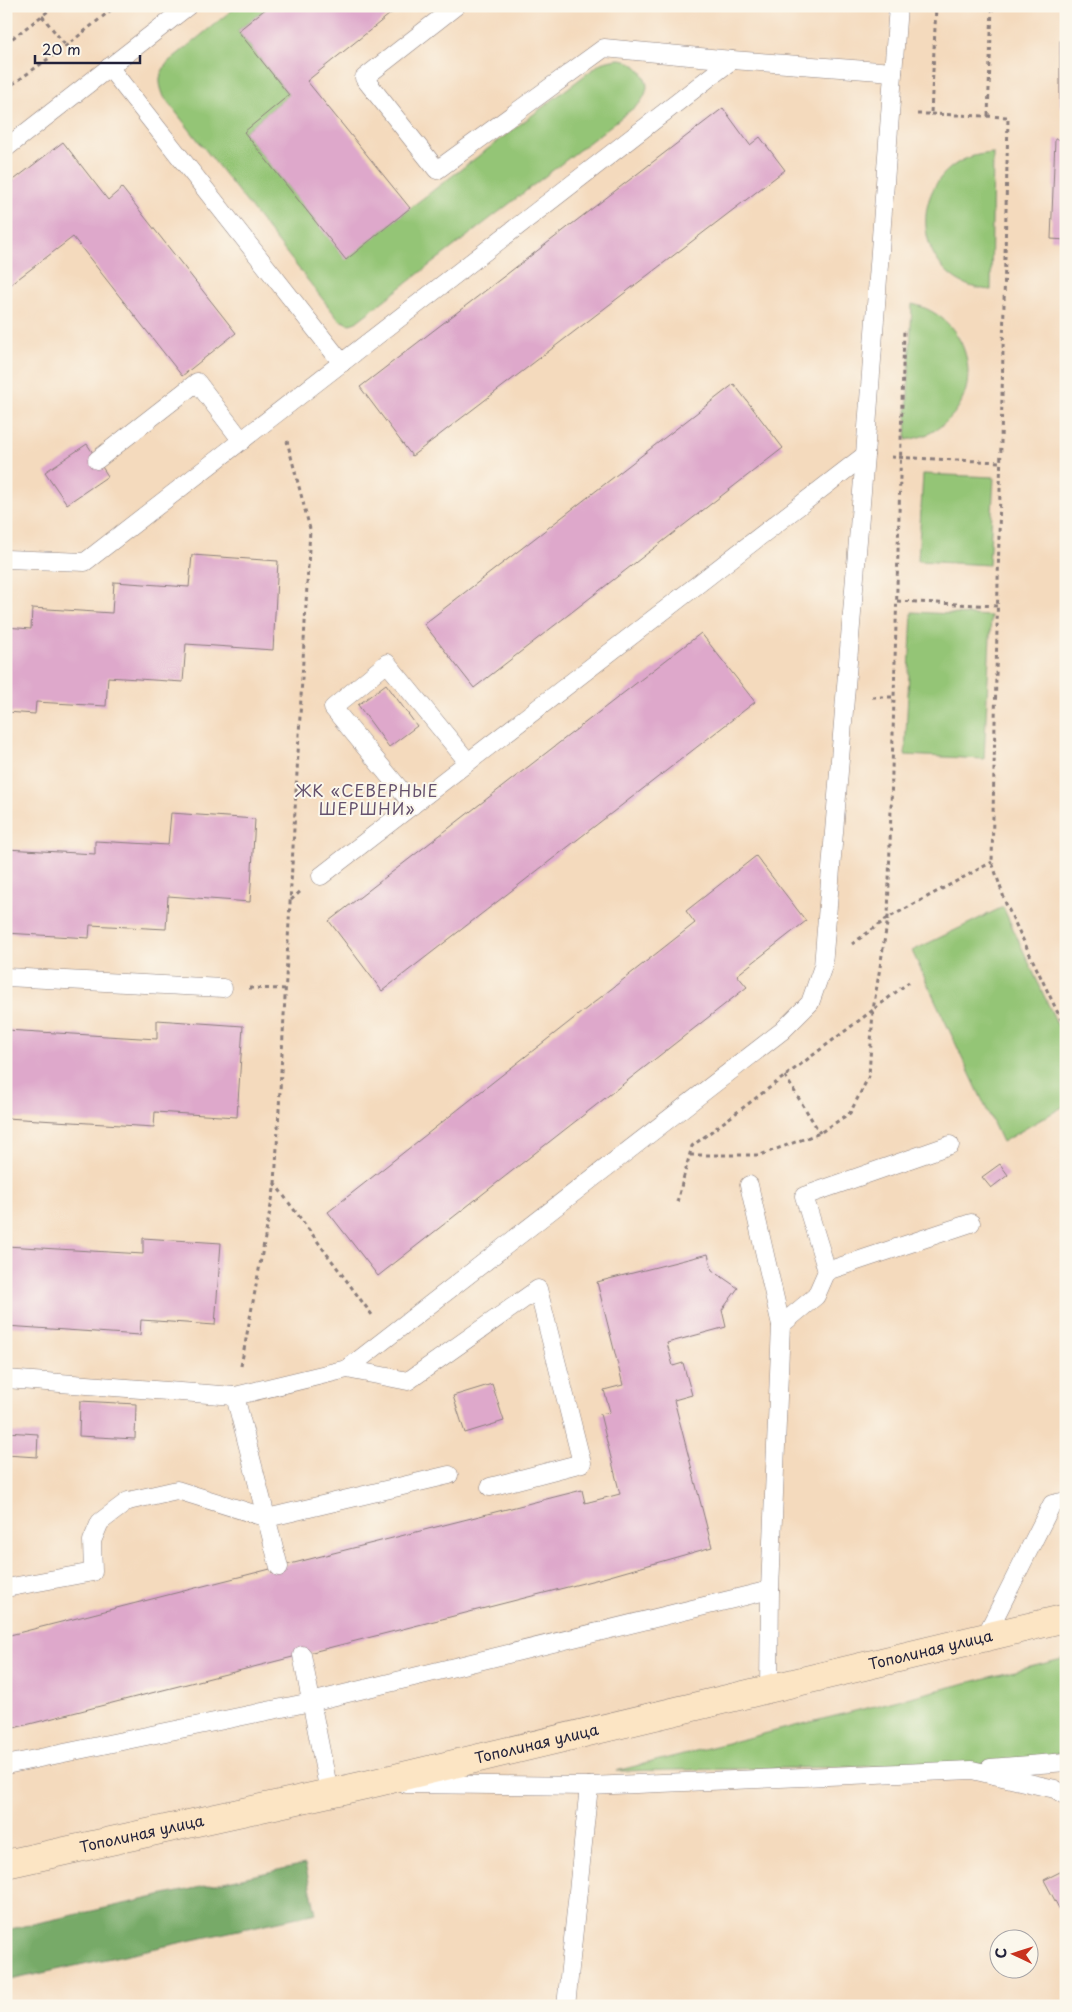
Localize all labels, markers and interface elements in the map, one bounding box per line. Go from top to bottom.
scale bar [35,32,140,64]
text: 20 m [42,37,81,60]
district label: ЖК «СЕВЕРНЫЕ ШЕРШНИ» [294,778,439,820]
street label: Тополиная улица [866,1623,995,1675]
street label: Тополиная улица [472,1717,601,1769]
street label: Тополиная улица [77,1808,206,1858]
north arrow [990,1930,1040,1980]
text: С [990,1947,1011,1959]

